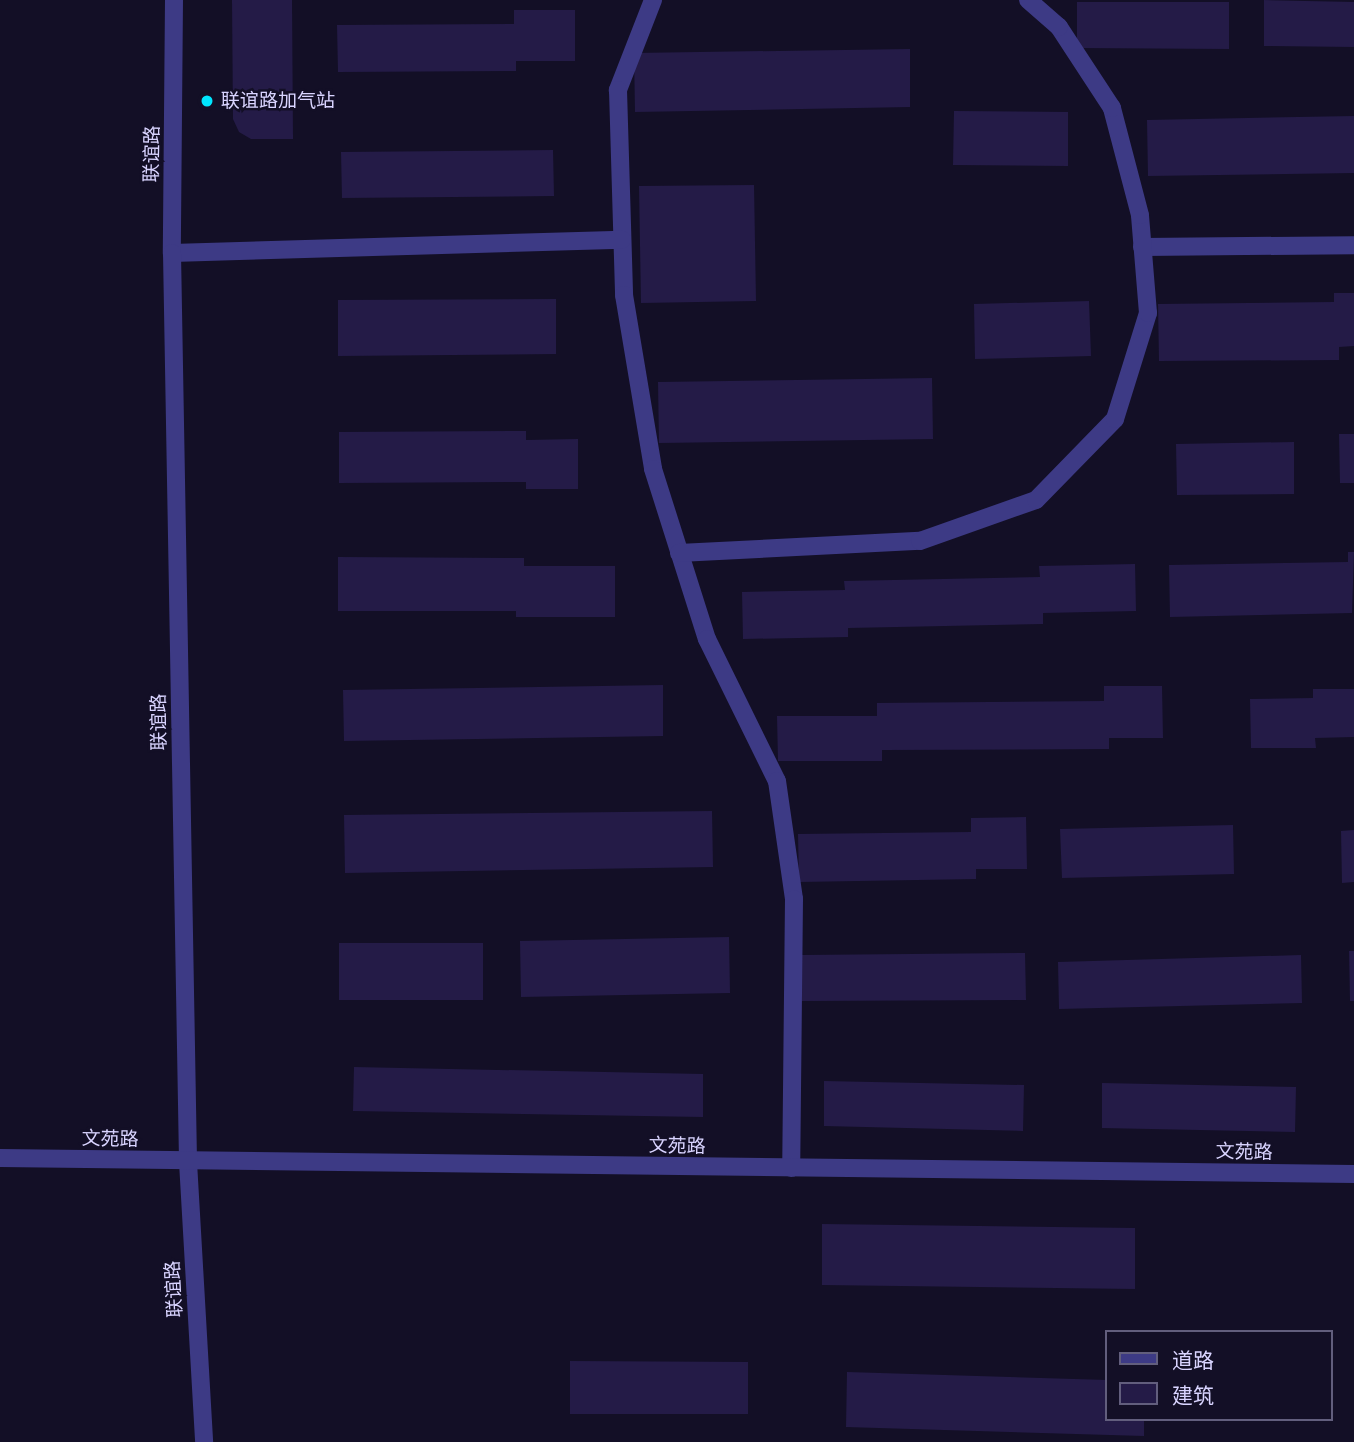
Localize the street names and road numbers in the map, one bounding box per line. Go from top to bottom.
street label: 联谊路 [140,125,164,183]
street label: 联谊路 [147,693,171,751]
street label: 文苑路 [81,1127,139,1151]
street label: 文苑路 [648,1134,706,1158]
street label: 文苑路 [1215,1140,1273,1164]
street label: 联谊路 [161,1260,187,1318]

